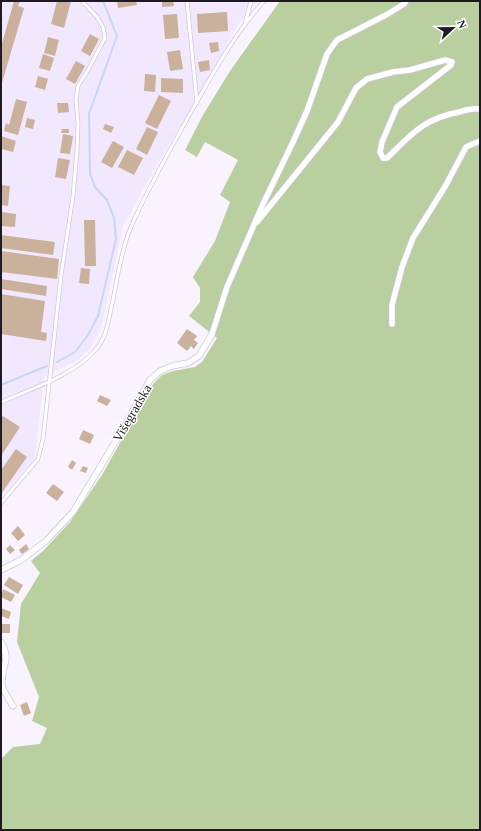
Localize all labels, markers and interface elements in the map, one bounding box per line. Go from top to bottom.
north arrow [433,8,473,48]
text: N [455,18,469,30]
street label: Višegradska [110,382,154,444]

